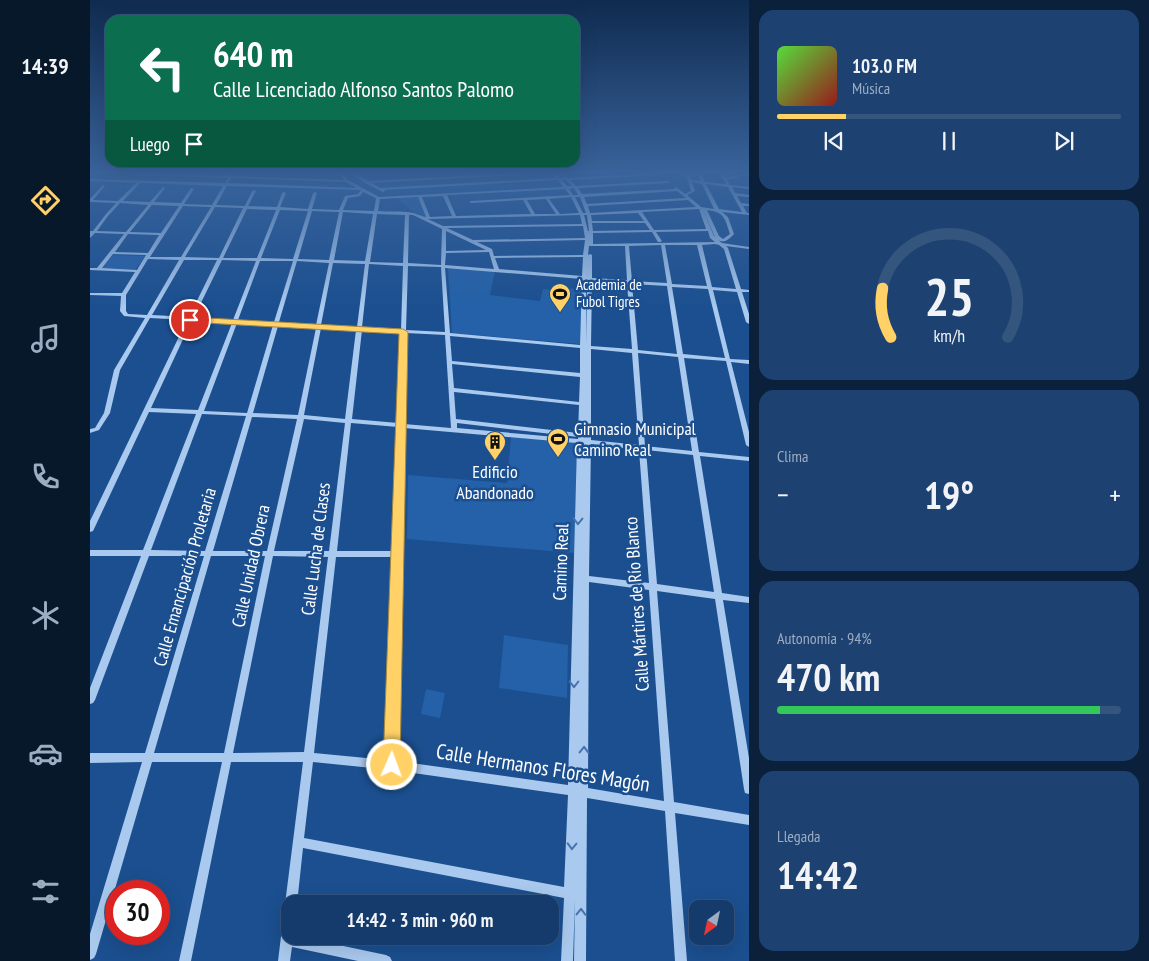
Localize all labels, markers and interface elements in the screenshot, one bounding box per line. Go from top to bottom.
text: 640 m [213,31,294,77]
icon: left [130,35,195,100]
text: 14:39 [21,52,69,80]
text: 103.0 FM [852,54,917,78]
text: Calle Licenciado Alfonso Santos Palomo [213,75,514,103]
text: Música [852,78,890,98]
icon: previous [820,127,848,155]
icon: pause [935,127,963,155]
icon: next [1050,127,1078,155]
icon: arrive [180,130,208,158]
text: Luego [130,132,170,156]
icon: directions [28,183,63,218]
text: 25 [924,263,974,330]
place label: Academia de Fubol Tigres [576,275,642,311]
sports icon: Academia de Fubol Tigres [548,282,572,313]
pin [169,299,211,341]
icon: arrive [176,306,204,334]
icon: music [28,321,63,356]
text: km/h [933,324,965,347]
place label: Gimnasio Municipal Camino Real [574,417,697,461]
sports icon: Gimnasio Municipal Camino Real [546,427,570,458]
building icon: Edificio Abandonado [483,430,507,461]
text: Clima [777,446,808,466]
icon: phone [28,459,63,494]
place label: Edificio Abandonado [456,460,534,504]
text: 19° [924,470,974,519]
text: − [777,476,789,513]
text: + [1109,476,1121,513]
street label: Calle Lucha de Clases [296,481,335,617]
street label: Calle Emancipación Proletaria [148,485,221,669]
street label: Calle Unidad Obrera [226,502,275,629]
street label: Calle Mártires de Río Blanco [619,516,654,692]
one-way arrow [573,518,583,526]
street label: Camino Real [548,522,573,601]
icon: climate [28,598,63,633]
text: Autonomía · 94% [777,628,872,648]
text: 470 km [777,652,880,701]
one-way arrow [569,680,580,688]
icon: car [28,736,63,771]
street label: Calle Hermanos Flores Magón [434,737,652,798]
position arrow [365,738,417,790]
one-way arrow [579,746,589,754]
text: Llegada [777,826,821,846]
one-way arrow [567,843,577,851]
text: 14:42 [777,850,859,899]
icon: filters [28,874,63,909]
speed limit sign: 30 [105,880,170,945]
north arrow [689,900,734,945]
map controls [689,900,734,945]
text: 14:42 · 3 min · 960 m [347,908,493,932]
one-way arrow [576,908,586,916]

